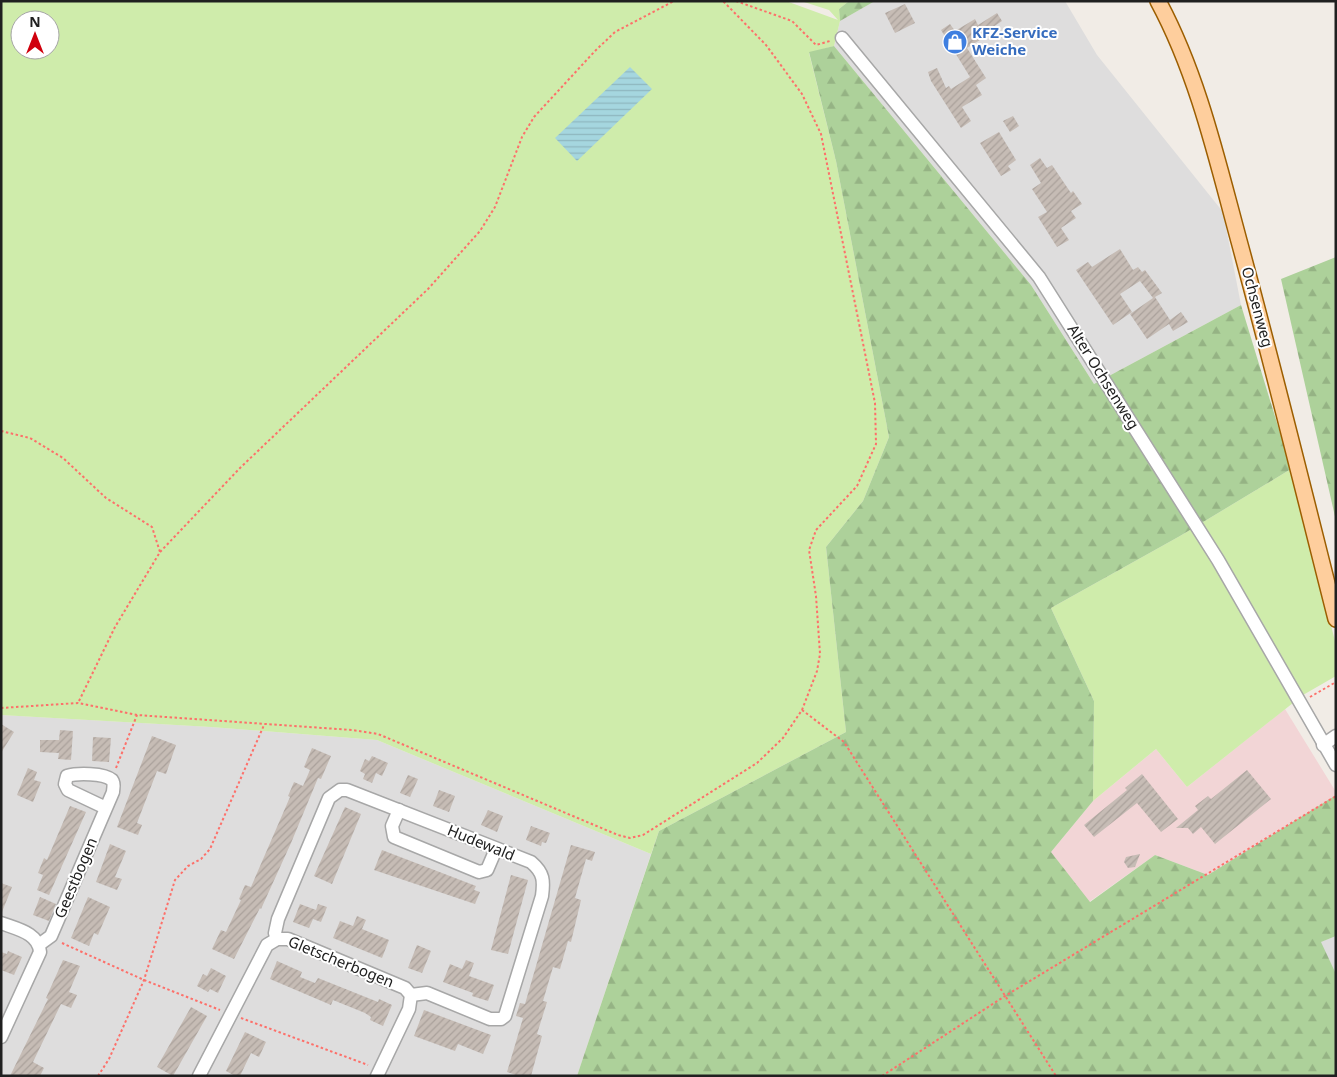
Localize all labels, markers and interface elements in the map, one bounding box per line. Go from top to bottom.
north arrow [10,10,60,60]
text: N [29,12,41,31]
place label: KFZ-Service Weiche [972,22,1057,59]
shop icon: KFZ-Service Weiche [942,29,968,55]
street label: Ochsenweg [1238,264,1278,349]
street label: Alter Ochsenweg [1064,320,1144,433]
street label: Hudewald [445,819,518,865]
street label: Geestbogen [49,834,101,921]
street label: Gletscherbogen [286,931,397,991]

